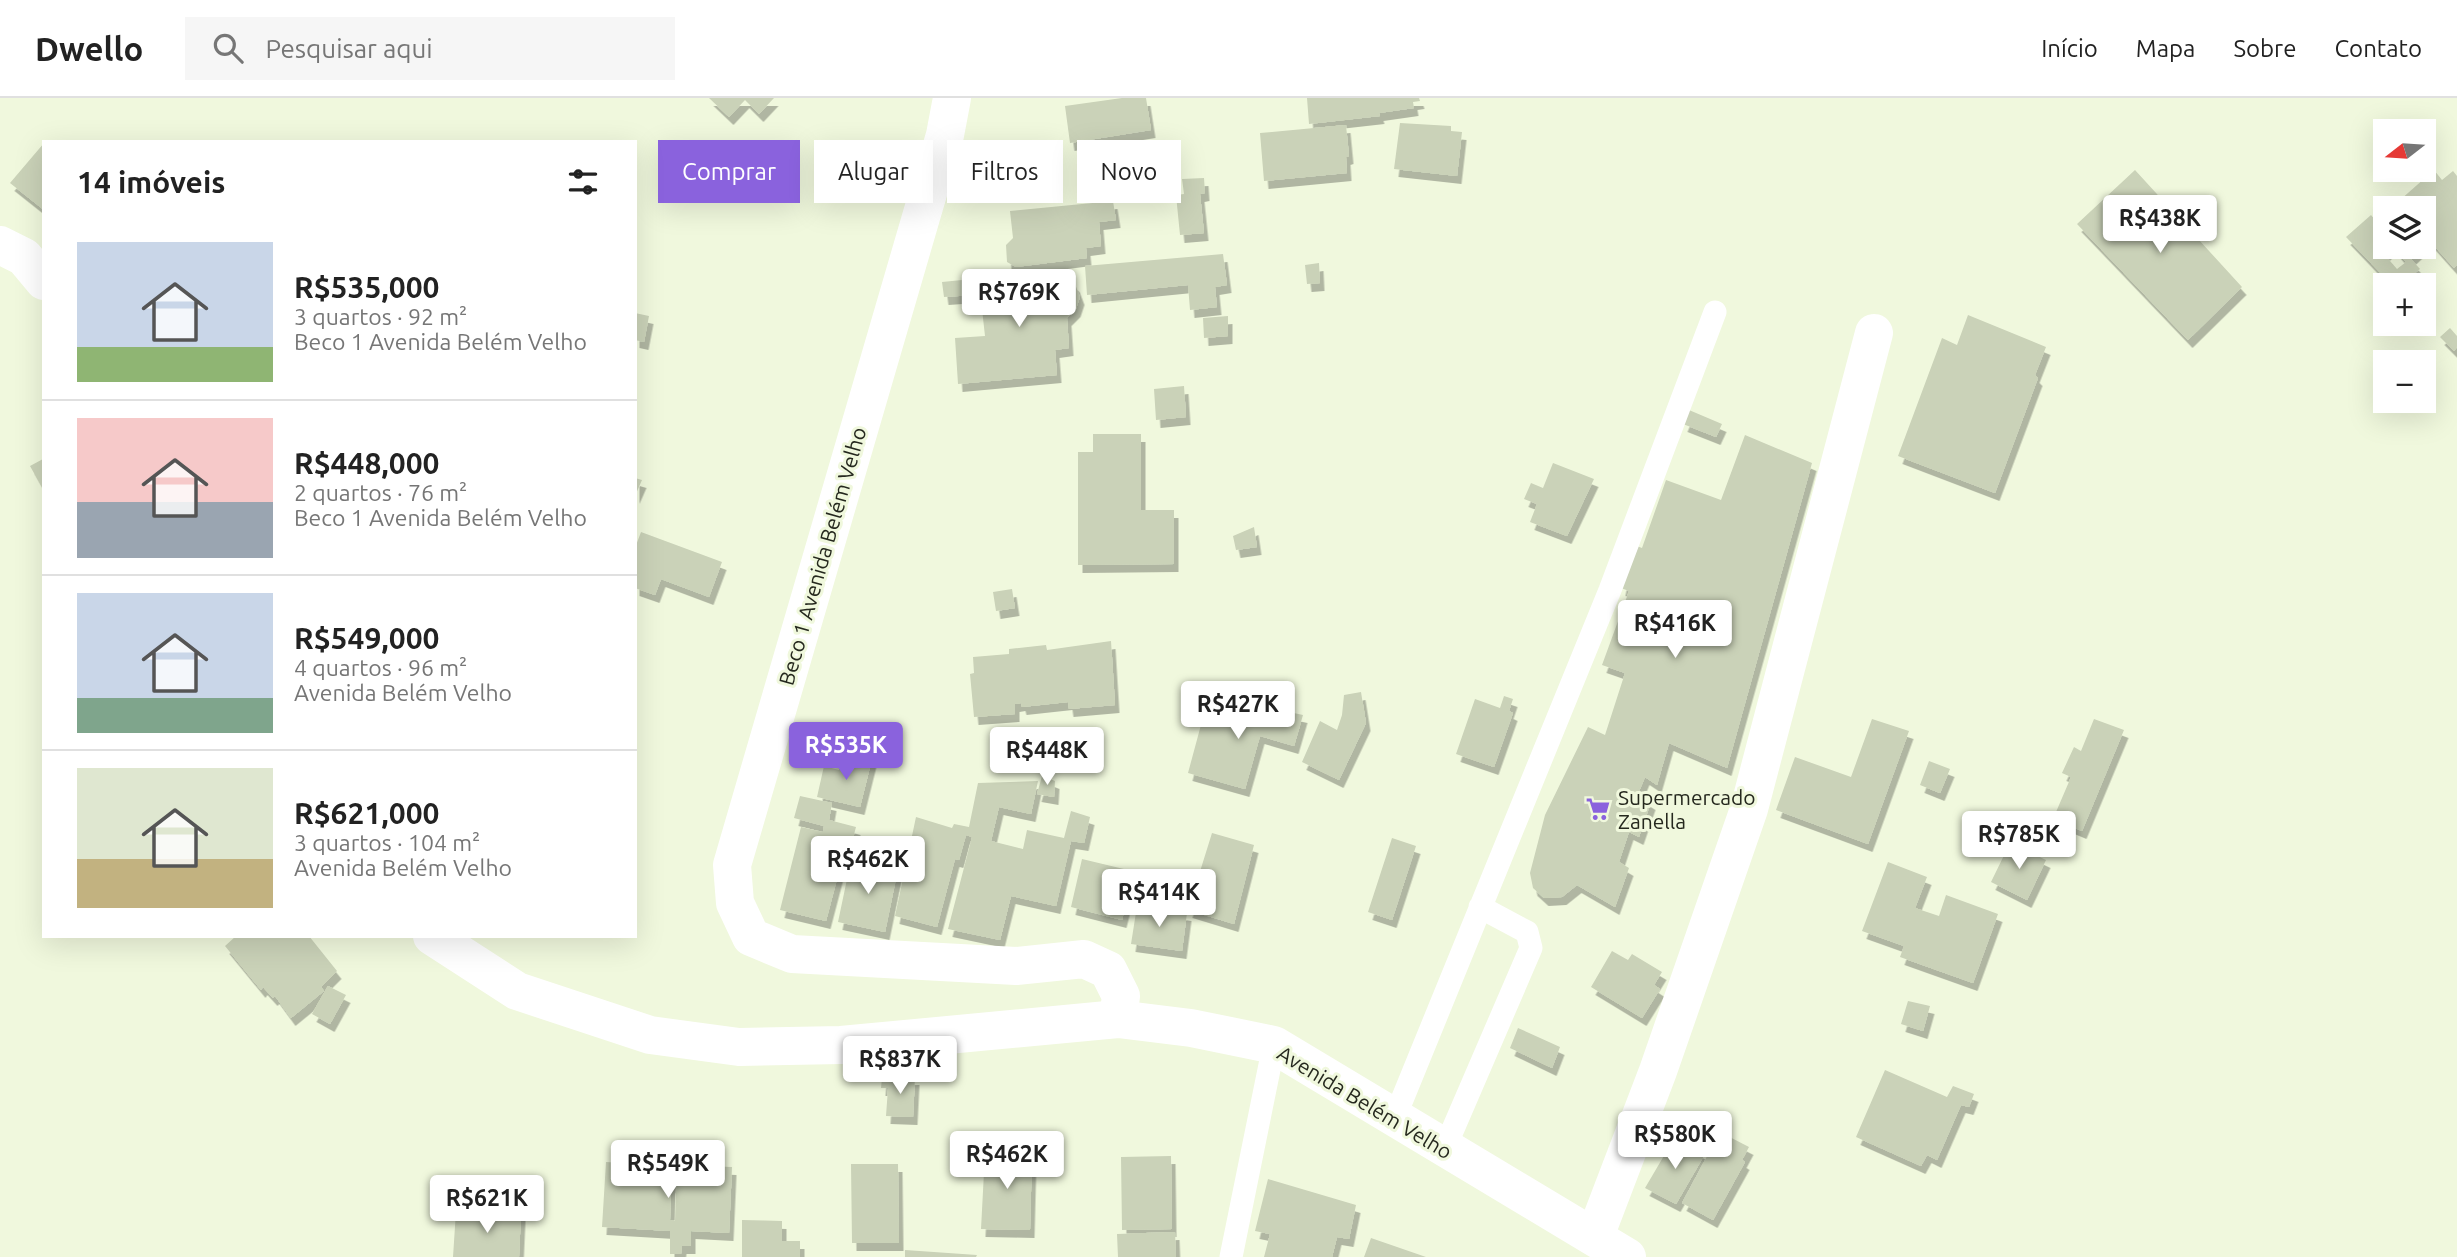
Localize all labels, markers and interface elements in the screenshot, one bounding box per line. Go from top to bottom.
search box [185,17,675,80]
icon: search [209,29,247,67]
text: Dwello [35,30,143,67]
text: Pesquisar aqui [265,34,433,63]
text: Início [2041,35,2098,62]
text: Mapa [2136,35,2195,62]
text: Sobre [2233,35,2296,62]
text: Contato [2334,35,2422,62]
north arrow [2373,119,2436,182]
map controls [2373,119,2436,413]
chip: Comprar [658,140,800,203]
chip: Alugar [814,140,933,203]
chip: Filtros [947,140,1063,203]
chip: Novo [1077,140,1181,203]
icon: filters [564,163,602,201]
text: 14 imóveis [77,165,225,199]
pin: R$438K [2103,195,2217,255]
button: layers [2373,196,2436,259]
text: R$438K [2119,205,2201,230]
icon: home [133,270,217,354]
text: R$535,000 [294,270,440,304]
pin: R$769K [962,270,1076,329]
button: + [2373,273,2436,336]
text: R$769K [978,279,1060,304]
text: 3 quartos · 92 m² [294,304,467,329]
text: Beco 1 Avenida Belém Velho [294,329,587,354]
button: − [2373,350,2436,413]
street label: Beco 1 Avenida Belém Velho [774,424,870,688]
icon: home [133,446,217,530]
text: R$448,000 [294,446,440,480]
text: 2 quartos · 76 m² [294,480,467,505]
text: Beco 1 Avenida Belém Velho [294,505,587,530]
pin: R$416K [1618,601,1732,660]
text: R$416K [1634,610,1716,635]
icon: home [133,621,217,705]
text: R$549,000 [294,621,440,655]
text: 4 quartos · 96 m² [294,655,467,680]
text: Avenida Belém Velho [294,680,512,705]
pin: R$427K [1181,682,1295,741]
text: R$427K [1197,691,1279,716]
pin: R$535K [789,722,903,782]
pin: R$448K [990,728,1104,787]
text: R$535K [805,732,887,757]
text: R$448K [1006,737,1088,762]
place label: Supermercado Zanella [1618,785,1756,833]
supermarket icon: Supermercado Zanella [1584,795,1612,823]
icon: home [133,796,217,880]
text: R$621,000 [294,796,440,830]
pin: R$785K [1962,812,2076,871]
text: R$785K [1978,821,2060,846]
text: 3 quartos · 104 m² [294,830,480,855]
pin: R$462K [811,836,925,896]
text: R$462K [827,846,909,871]
text: Avenida Belém Velho [294,855,512,880]
pin: R$414K [1102,870,1216,929]
text: R$414K [1118,879,1200,904]
pin: R$837K [843,1037,957,1096]
street label: Avenida Belém Velho [1274,1040,1456,1164]
text: R$837K [859,1046,941,1071]
pin: R$580K [1618,1112,1732,1171]
text: R$580K [1634,1121,1716,1146]
pin: R$462K [950,1132,1064,1191]
pin: R$549K [611,1140,725,1200]
text: R$462K [966,1141,1048,1166]
text: R$549K [627,1150,709,1175]
pin: R$621K [430,1176,544,1235]
text: R$621K [446,1185,528,1210]

